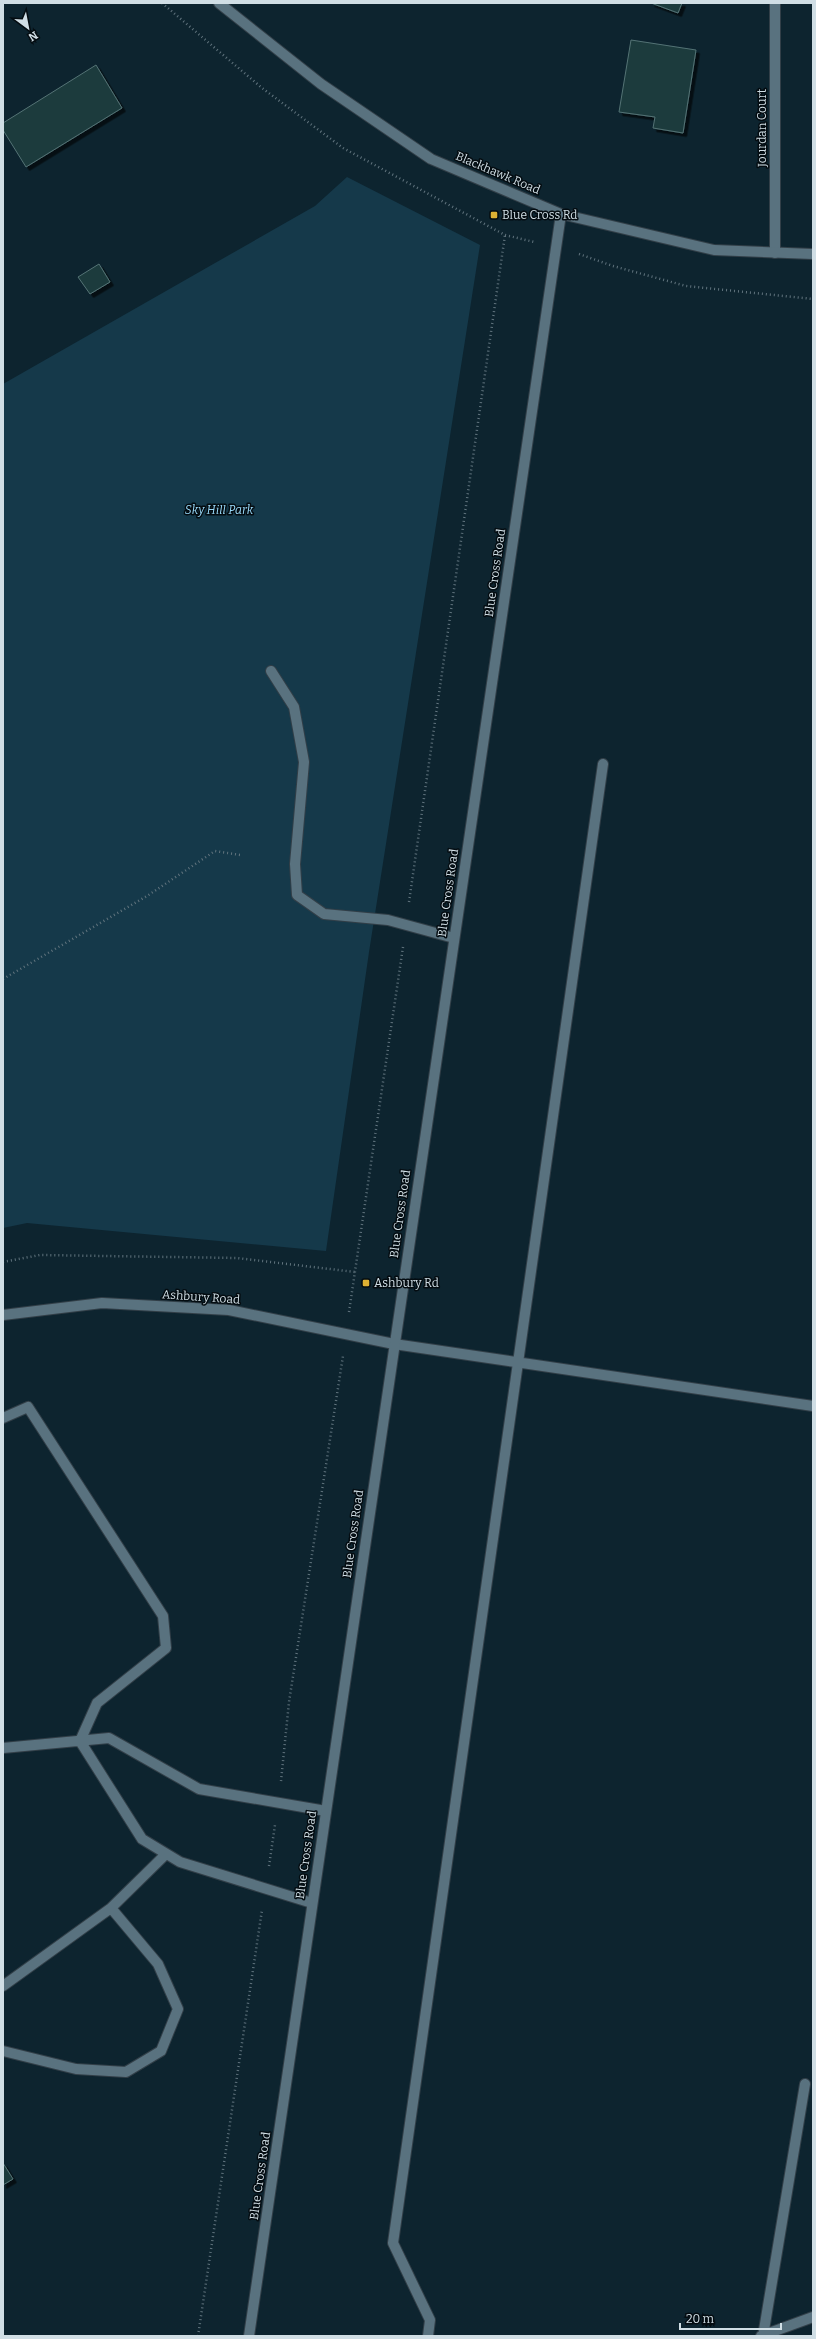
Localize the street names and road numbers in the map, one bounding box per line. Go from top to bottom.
street label: Jourdan Court [755,88,769,168]
street label: Blackhawk Road [454,149,542,197]
street label: Blue Cross Road [482,528,508,618]
street label: Blue Cross Road [435,848,461,938]
street label: Blue Cross Road [387,1169,413,1259]
street label: Ashbury Road [161,1287,241,1307]
street label: Blue Cross Road [340,1489,366,1579]
street label: Blue Cross Road [293,1810,319,1900]
street label: Blue Cross Road [247,2131,273,2221]

